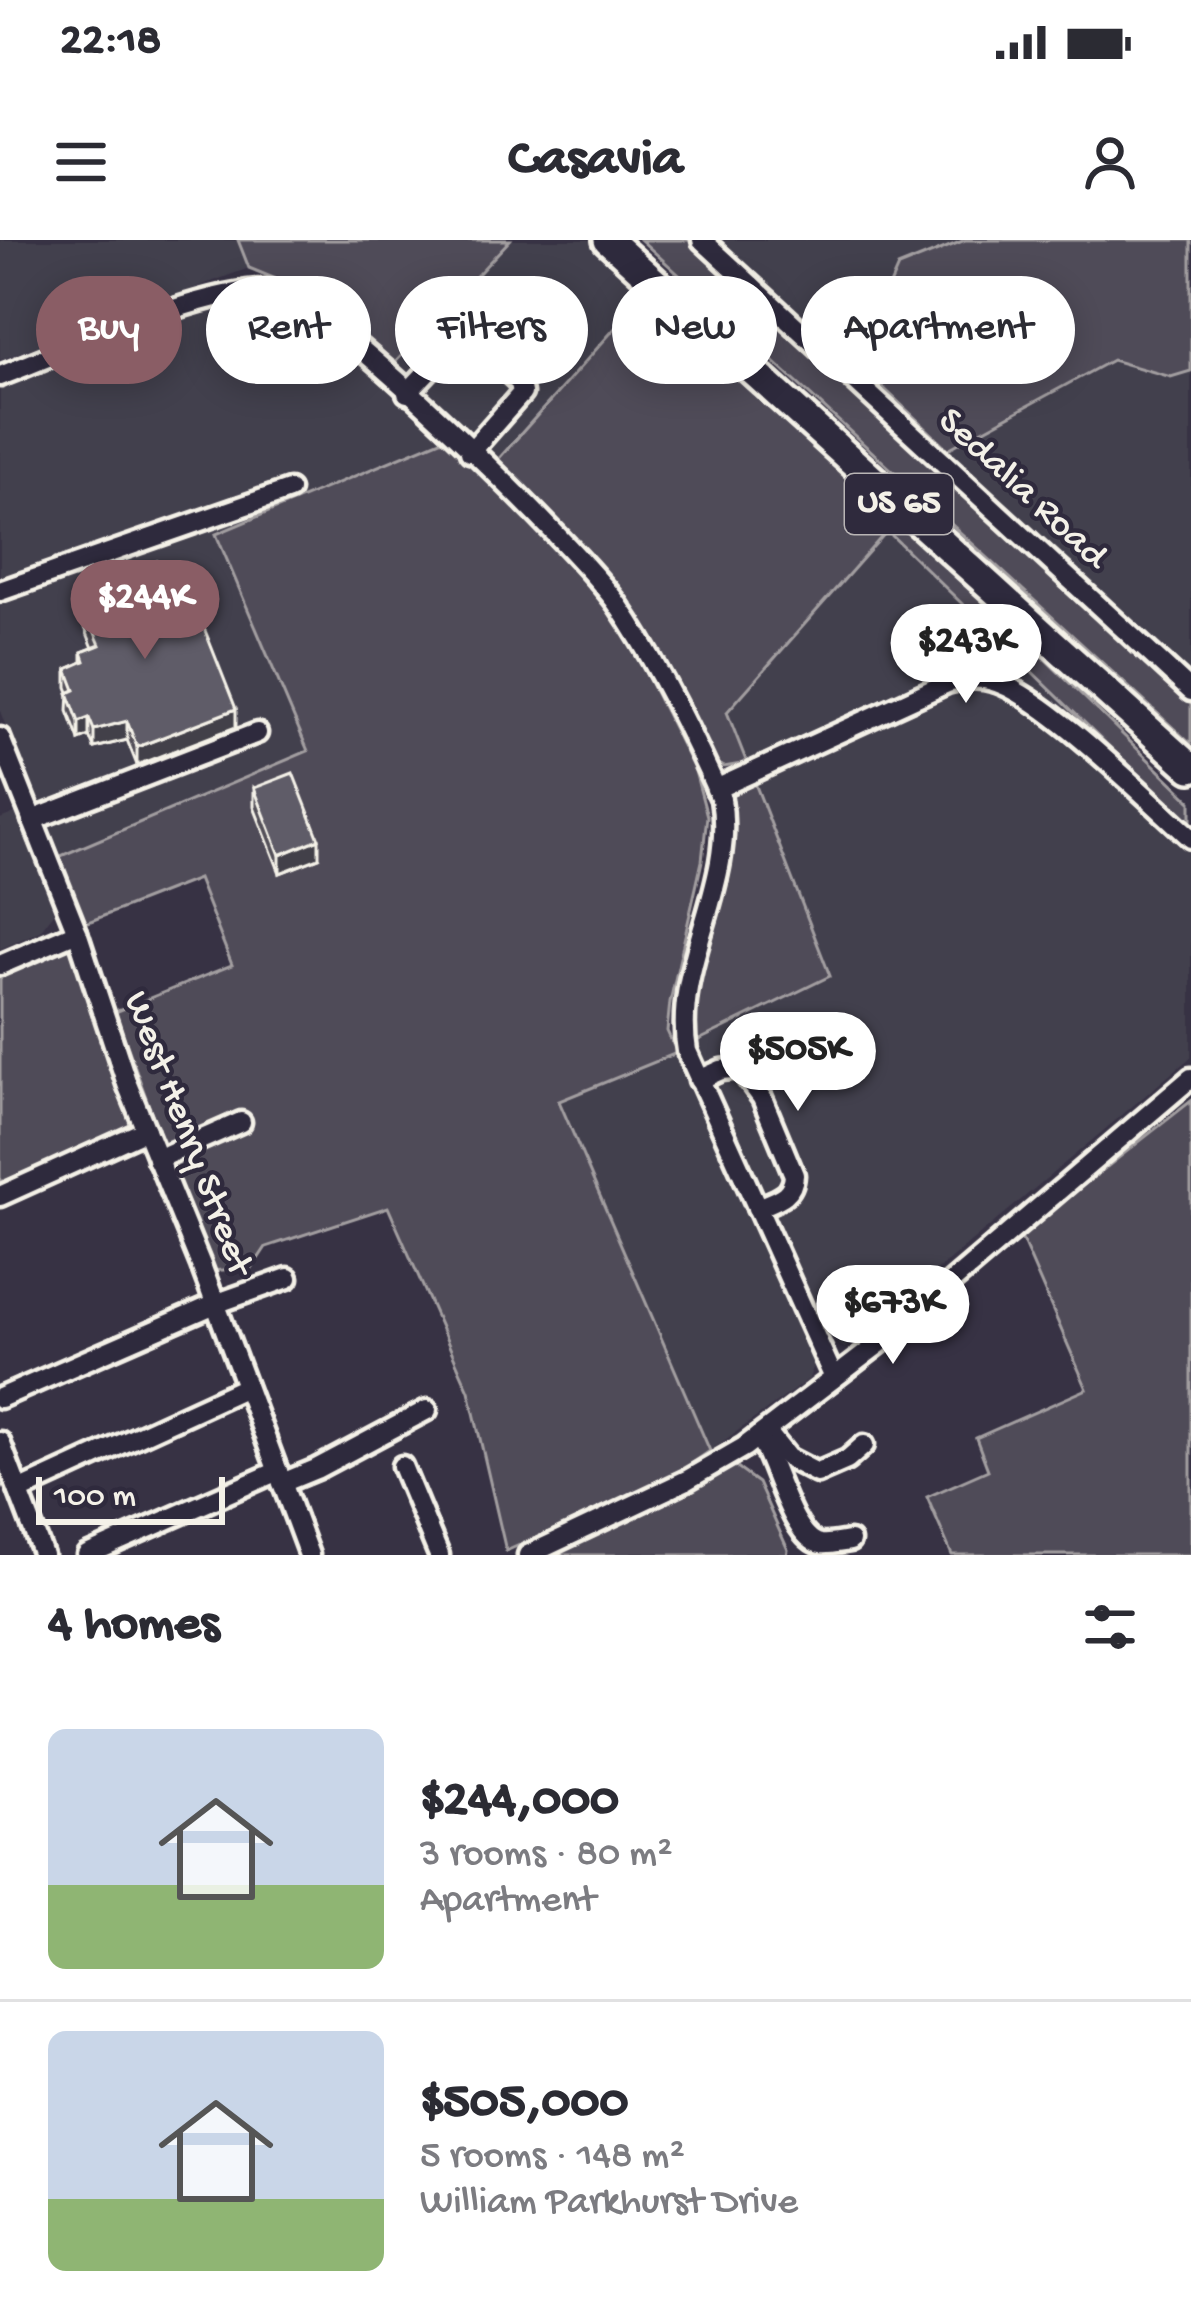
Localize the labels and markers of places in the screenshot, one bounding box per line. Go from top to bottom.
pin: $244K [61,560,229,662]
pin: $243K [882,604,1050,706]
pin: $505K [714,1012,882,1114]
pin: $673K [809,1265,977,1367]

